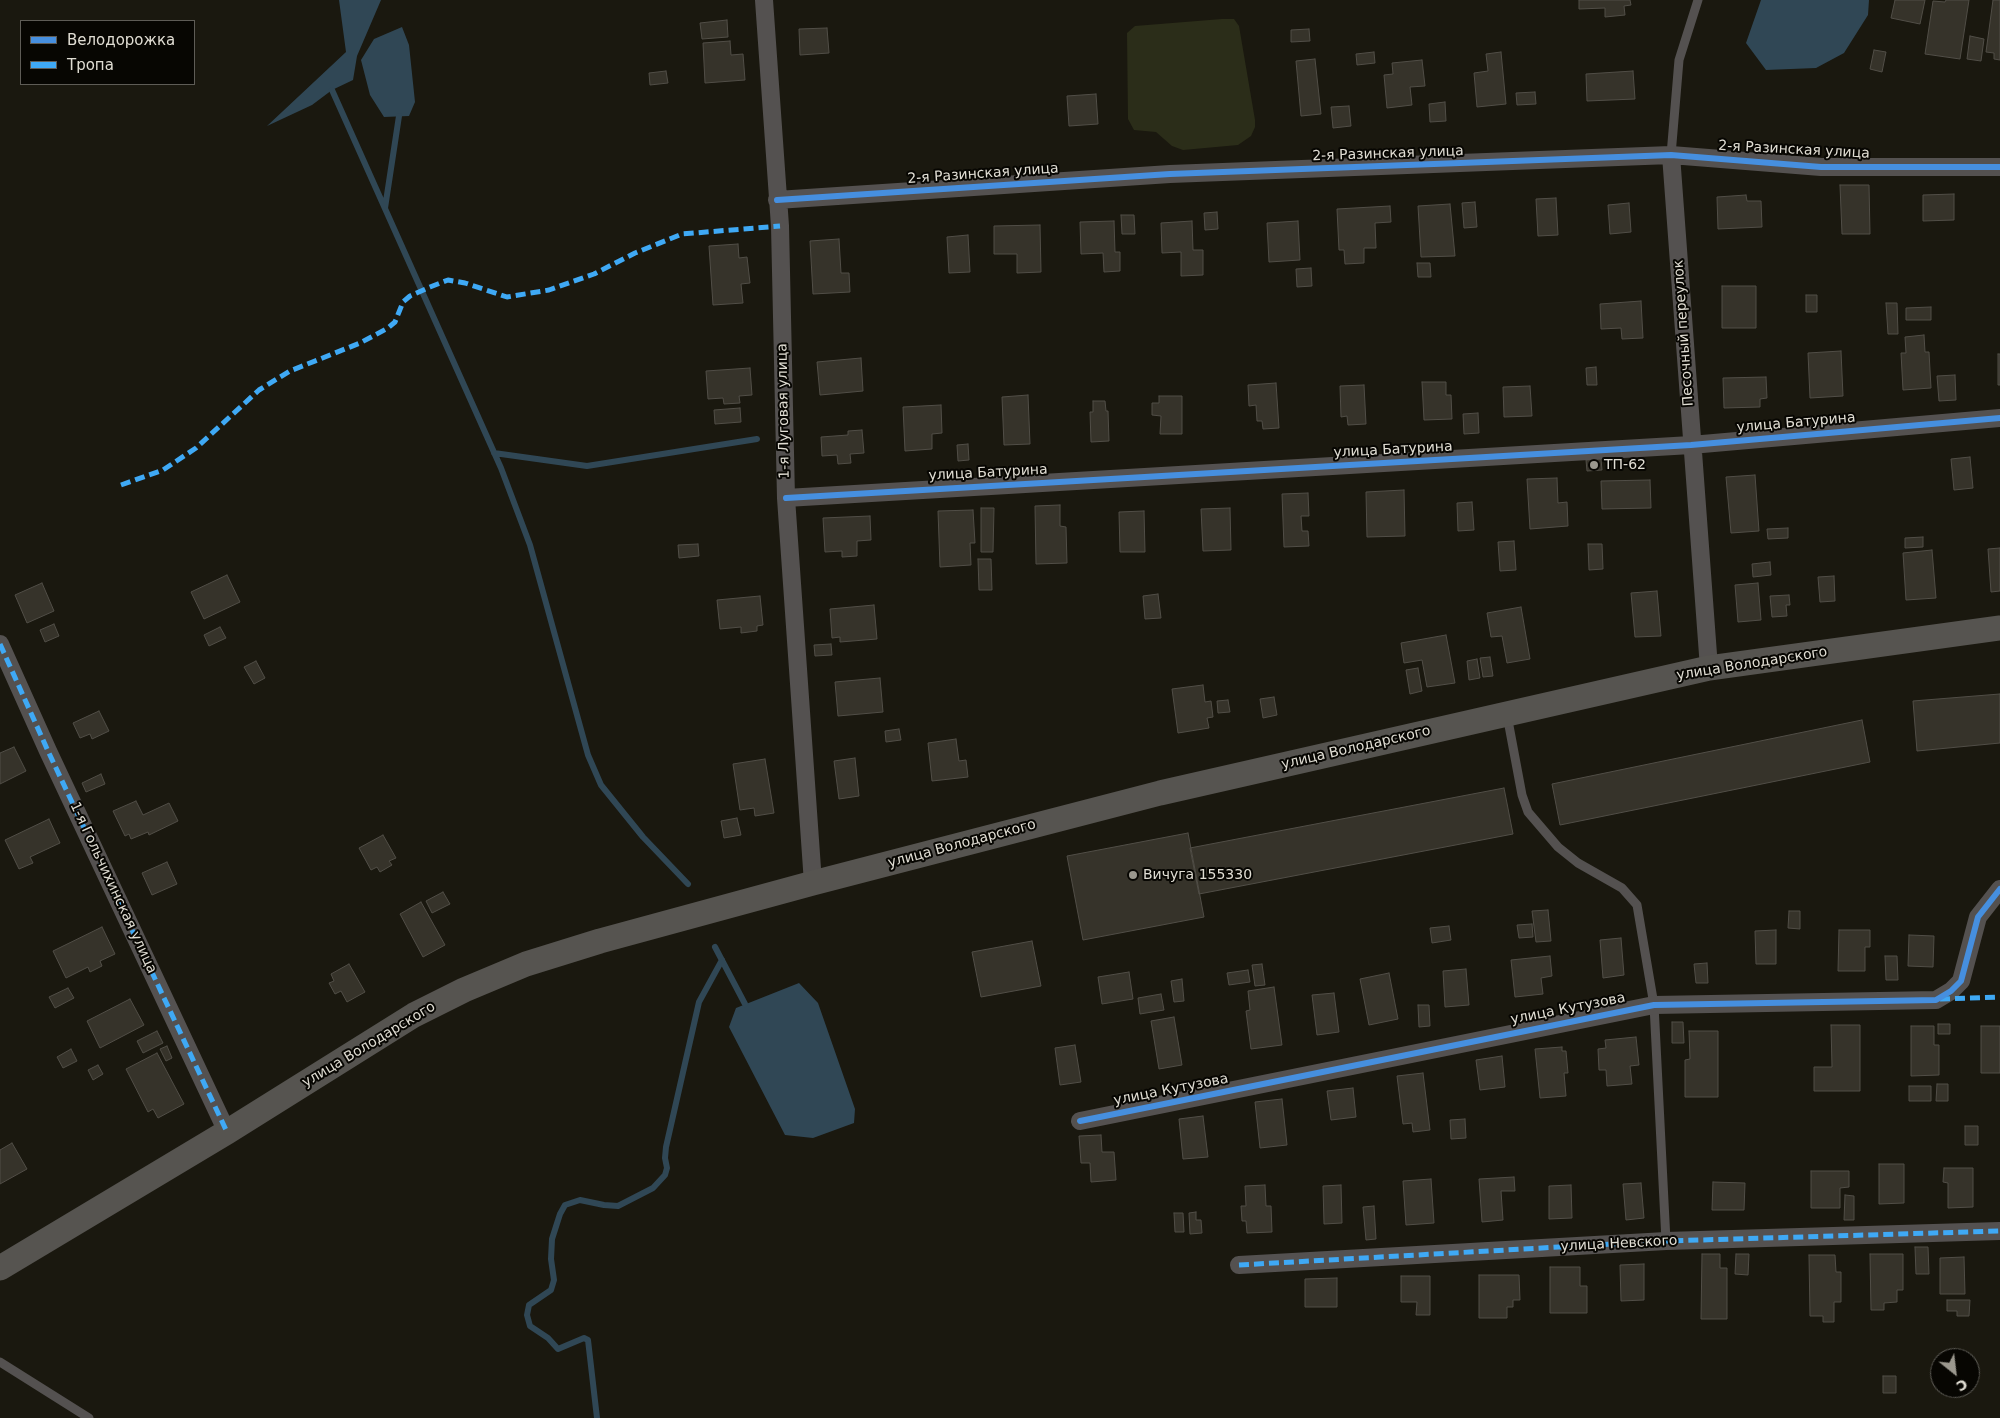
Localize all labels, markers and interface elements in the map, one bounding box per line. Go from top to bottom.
legend [20,20,195,85]
text: Велодорожка [67,31,175,49]
text: Тропа [67,56,114,74]
street label: 2-я Разинская улица [1718,138,1870,162]
street label: 2-я Разинская улица [1312,143,1464,165]
street label: 2-я Разинская улица [907,160,1059,188]
street label: Песочный переулок [1670,259,1698,407]
street label: 1-я Луговая улица [774,343,794,479]
street label: улица Батурина [1736,409,1856,437]
street label: улица Батурина [1333,438,1453,462]
place label: ТП-62 [1604,457,1646,473]
marker: ТП-62 [1588,459,1600,471]
street label: улица Батурина [928,461,1048,485]
street label: улица Володарского [1675,644,1829,684]
street label: улица Володарского [1280,723,1432,773]
street label: 1-я Гольчихинская улица [66,800,160,976]
street label: улица Володарского [886,816,1038,872]
place label: Вичуга 155330 [1143,867,1252,883]
marker: Вичуга 155330 [1127,869,1139,881]
street label: улица Кутузова [1509,990,1627,1028]
street label: улица Володарского [299,999,439,1091]
street label: улица Кутузова [1112,1071,1230,1109]
street label: улица Невского [1560,1233,1678,1255]
north arrow [1930,1348,1980,1398]
text: С [1953,1376,1970,1395]

